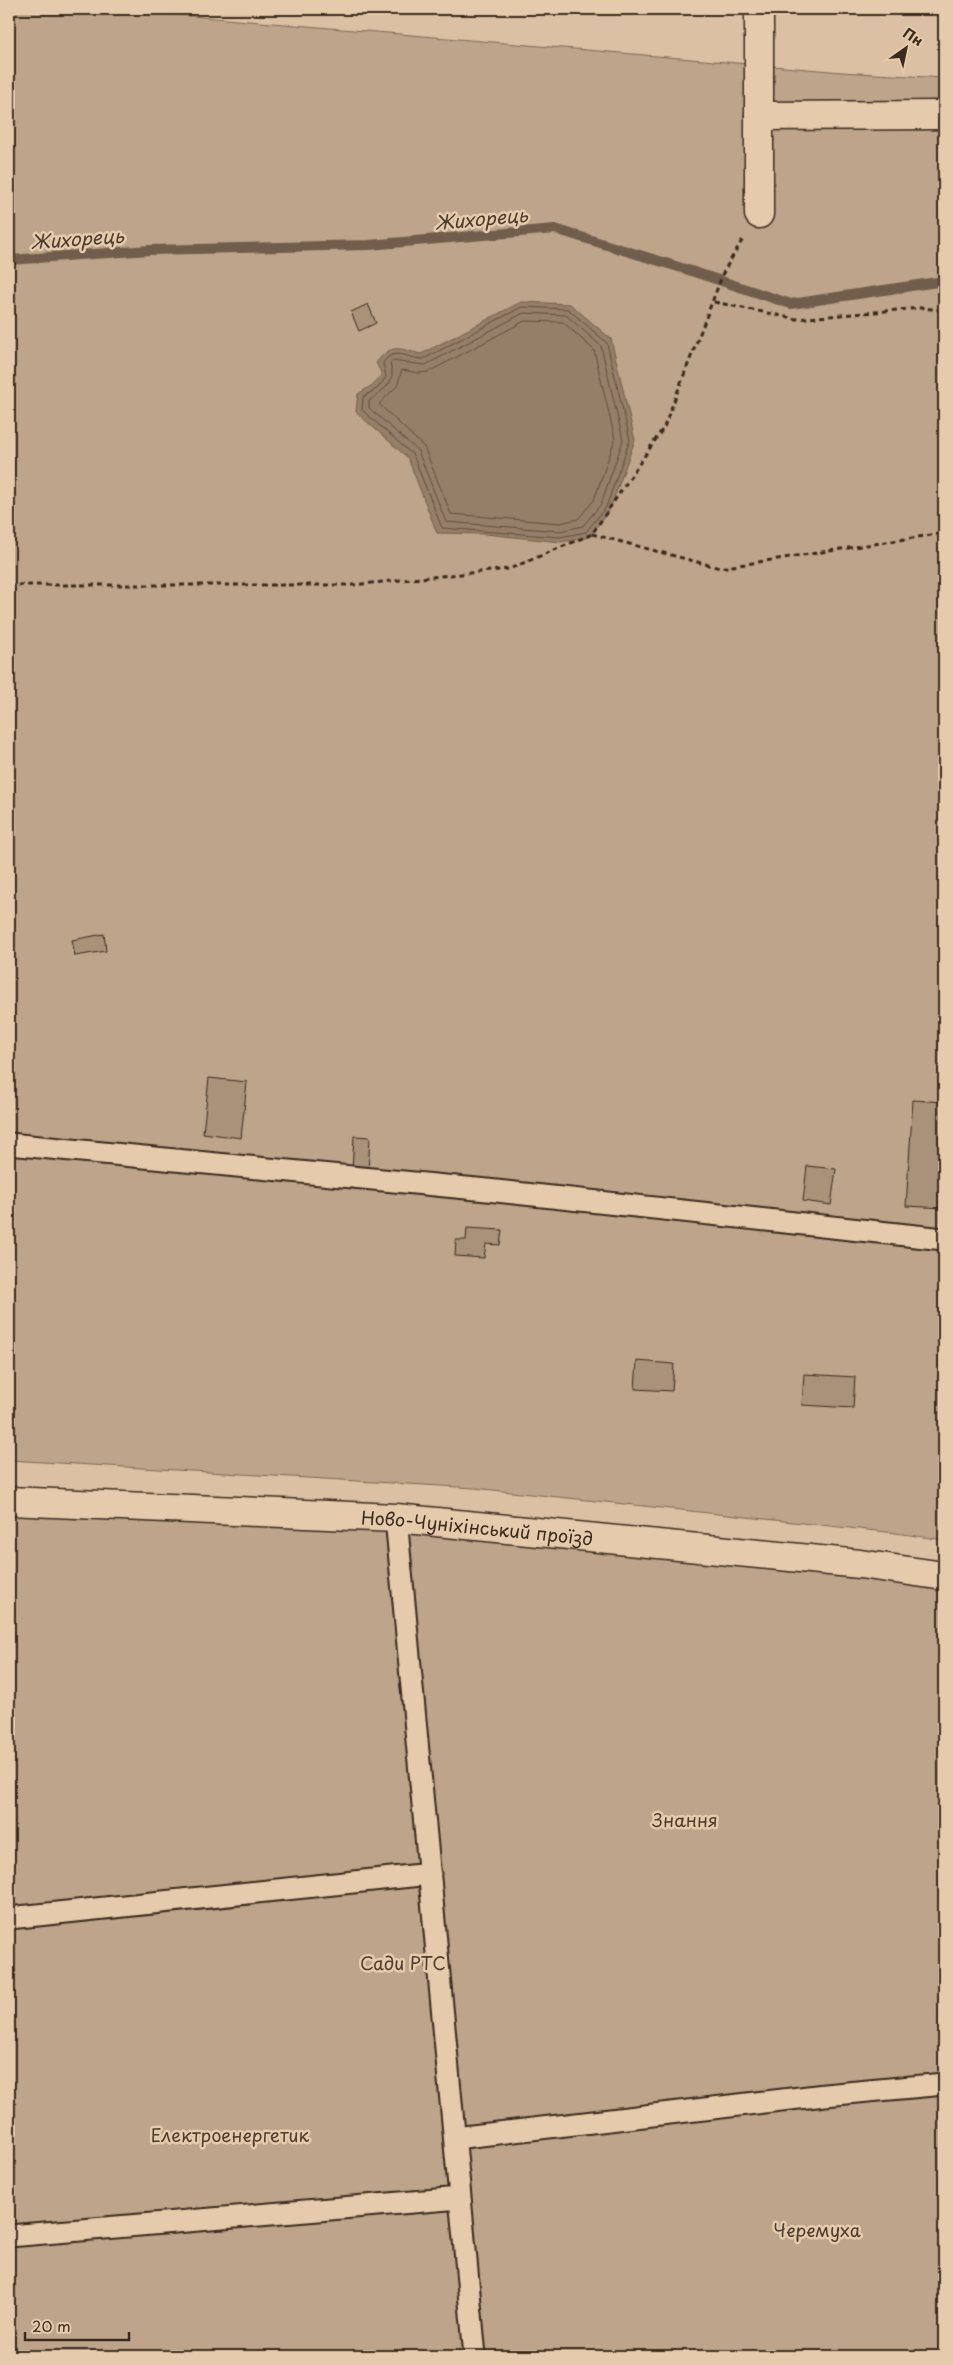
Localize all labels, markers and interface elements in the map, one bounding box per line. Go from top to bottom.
north arrow [880,22,930,72]
text: Пн [899,22,928,51]
water label: Жихорець [433,200,530,236]
water label: Жихорець [30,221,126,255]
street label: Ново-Чуніхінський проїзд [361,1503,594,1551]
park label: Знання [651,1806,718,1833]
park label: Сади РТС [360,1949,446,1976]
park label: Електроенергетик [151,2121,310,2148]
park label: Черемуха [773,2216,861,2243]
scale bar [25,2310,129,2342]
text: 20 m [32,2314,71,2337]

